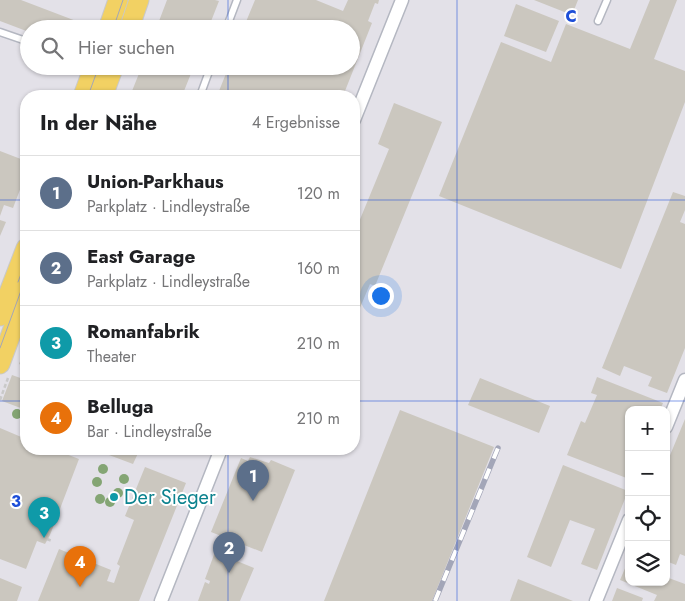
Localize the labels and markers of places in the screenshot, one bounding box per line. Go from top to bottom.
pin: 1 [237,460,269,501]
place label: Der Sieger [124,483,216,512]
marker: Der Sieger [108,491,120,503]
pin: 3 [28,497,60,538]
pin: 2 [213,532,245,573]
pin: 4 [64,546,96,587]

